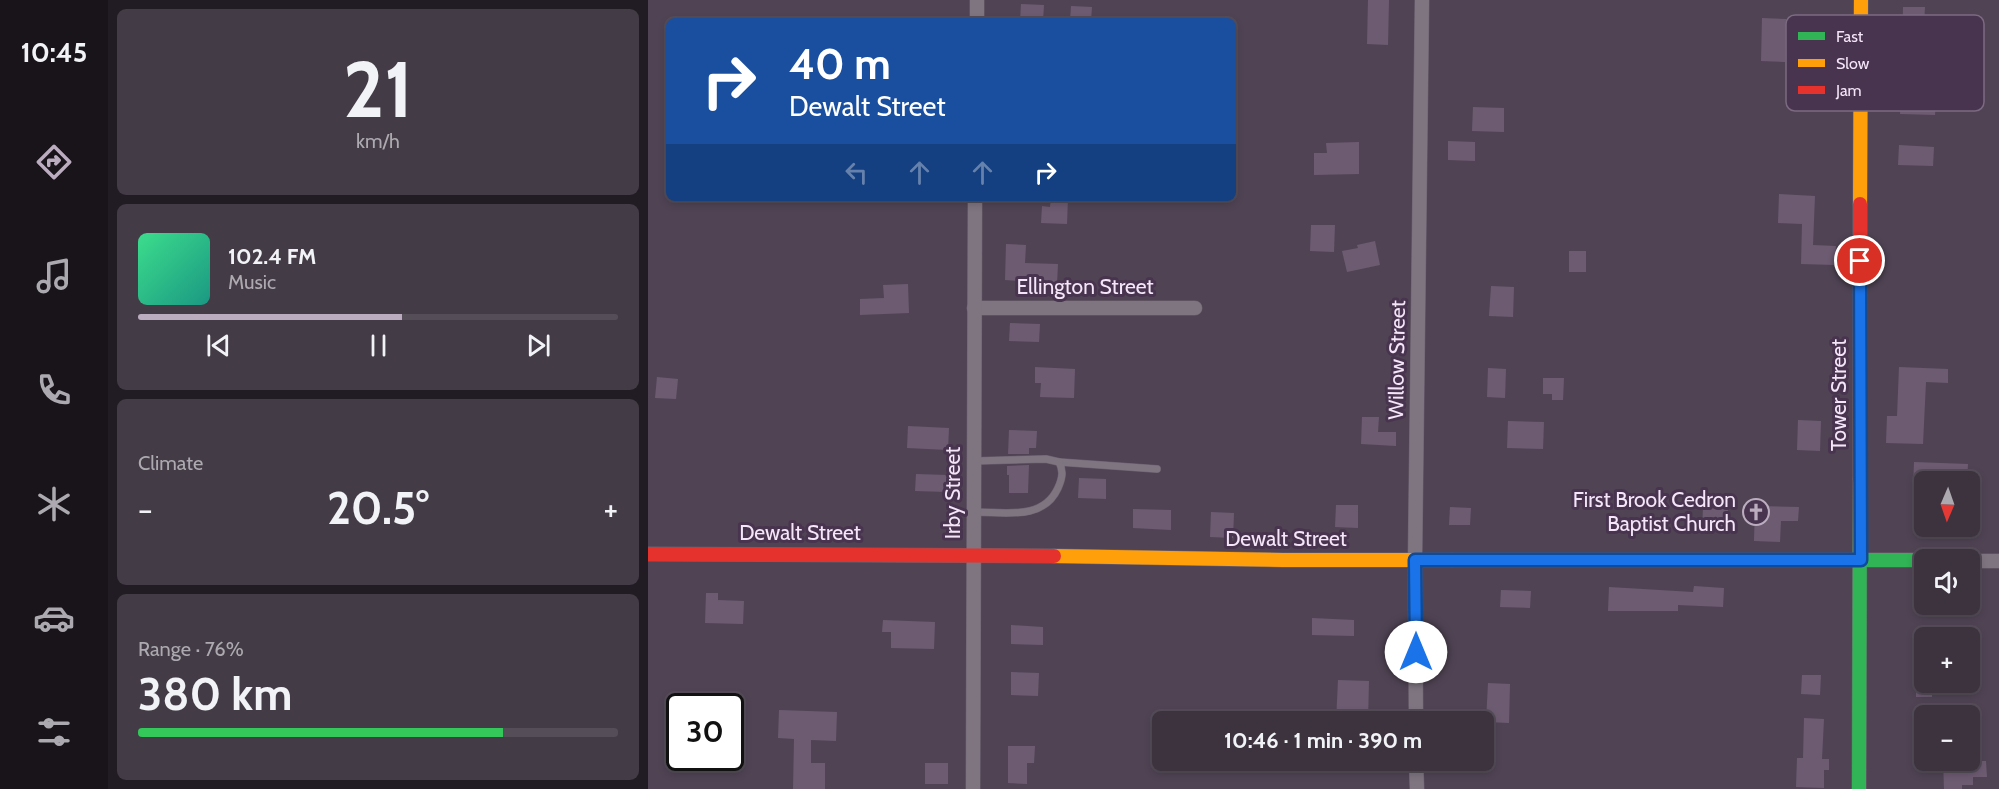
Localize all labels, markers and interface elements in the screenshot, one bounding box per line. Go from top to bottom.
legend [1786,15,1984,111]
text: Fast [1836,27,1864,46]
text: 10:45 [21,36,87,69]
text: 40 m [789,38,891,90]
text: 21 [343,42,413,137]
icon: right [690,42,768,120]
text: Slow [1836,54,1870,73]
text: Jam [1835,81,1862,100]
text: Dewalt Street [789,90,946,123]
text: km/h [356,129,400,153]
icon: directions [33,141,75,183]
icon: left [840,156,873,189]
icon: ahead [903,156,936,189]
icon: ahead [966,156,999,189]
icon: right [1029,156,1062,189]
pin [1834,235,1885,286]
text: 102.4 FM [228,243,316,270]
icon: arrive [1843,244,1876,277]
icon: music [33,255,75,297]
text: Music [228,270,276,294]
street label: Ellington Street [1016,274,1154,299]
street label: Willow Street [1383,300,1410,420]
icon: previous [202,329,235,362]
icon: pause [362,329,395,362]
icon: next [522,329,555,362]
street label: Tower Street [1826,339,1851,451]
icon: phone [33,369,75,411]
street label: Irby Street [940,447,965,539]
text: Climate [138,451,203,475]
north arrow [1914,471,1980,537]
map controls [1914,471,1980,771]
text: 20.5° [327,481,429,535]
icon: climate [33,483,75,525]
place label: First Brook Cedron Baptist Church [1573,487,1736,536]
text: − [138,489,153,529]
text: + [603,489,618,529]
church icon: First Brook Cedron Baptist Church [1741,497,1771,527]
street label: Dewalt Street [739,520,861,545]
street label: Dewalt Street [1225,526,1347,551]
button: sound [1914,549,1980,615]
icon: car [33,597,75,639]
position arrow [1384,620,1448,684]
button: + [1914,627,1980,693]
text: Range · 76% [138,637,244,661]
text: 380 km [138,667,292,721]
speed limit sign: 30 [666,693,744,771]
button: − [1914,705,1980,771]
icon: filters [33,711,75,753]
text: 10:46 · 1 min · 390 m [1224,727,1422,754]

